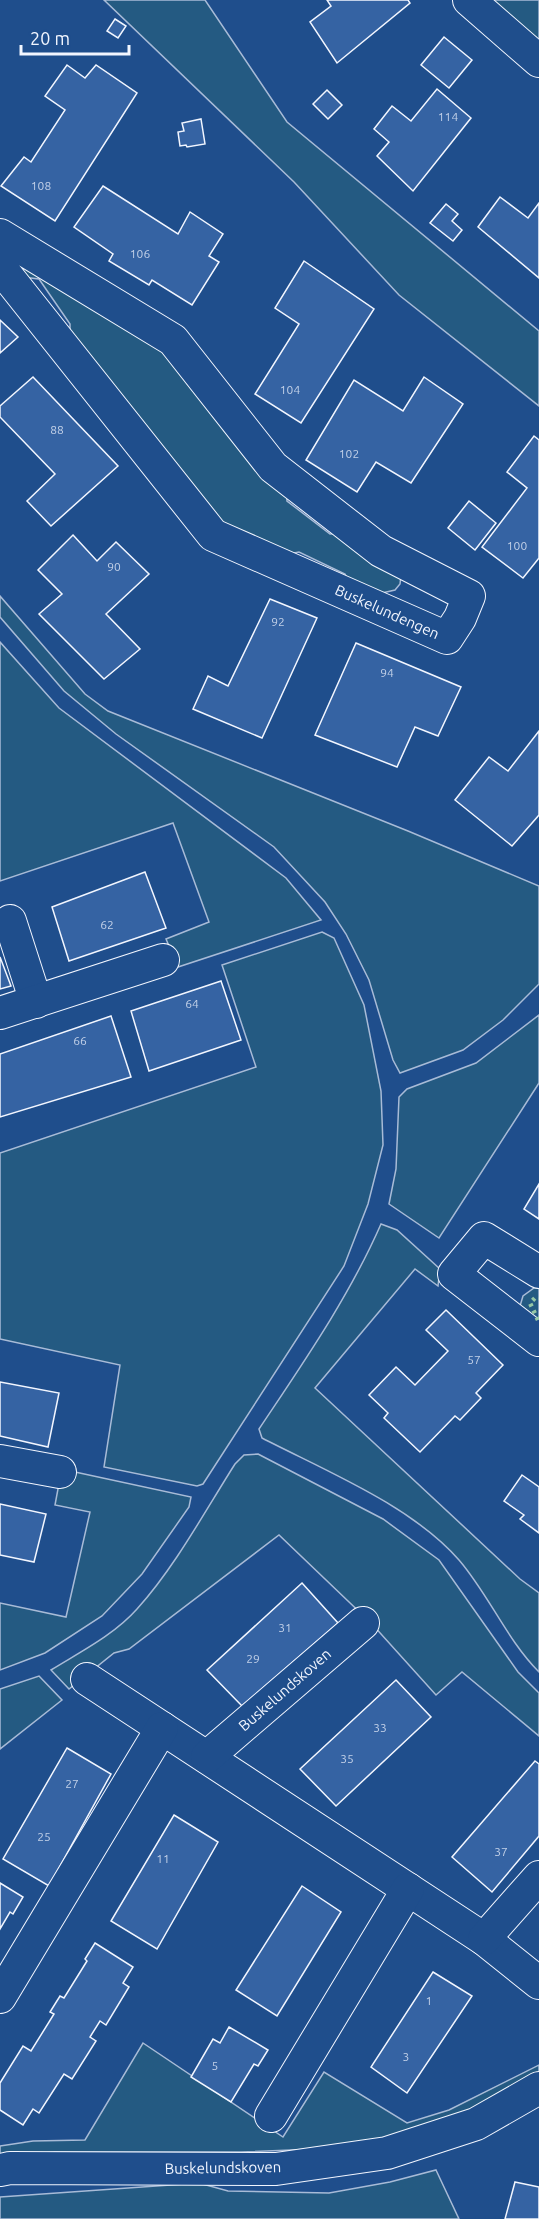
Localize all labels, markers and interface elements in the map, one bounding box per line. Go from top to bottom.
scale bar [21,18,129,56]
text: 20 m [30,28,70,48]
house number: 114 [438,110,458,123]
house number: 108 [31,179,51,192]
house number: 106 [130,247,150,260]
house number: 104 [280,383,300,396]
house number: 88 [50,423,64,436]
house number: 102 [339,447,359,460]
house number: 100 [507,539,527,552]
house number: 90 [107,560,121,573]
street label: Buskelundengen [332,581,442,642]
house number: 92 [271,615,285,628]
house number: 94 [380,666,394,679]
house number: 62 [100,918,114,931]
house number: 64 [185,997,199,1010]
house number: 66 [73,1034,87,1047]
house number: 57 [467,1353,481,1366]
house number: 31 [278,1621,292,1634]
street label: Buskelundskoven [235,1645,334,1734]
house number: 29 [246,1652,260,1665]
house number: 33 [373,1721,387,1734]
house number: 35 [340,1752,354,1765]
house number: 27 [65,1777,79,1790]
house number: 25 [37,1830,51,1843]
house number: 37 [494,1845,508,1858]
house number: 11 [156,1852,170,1865]
house number: 1 [426,1994,432,2007]
house number: 3 [403,2050,409,2063]
house number: 5 [212,2059,218,2072]
street label: Buskelundskoven [165,2158,281,2177]

